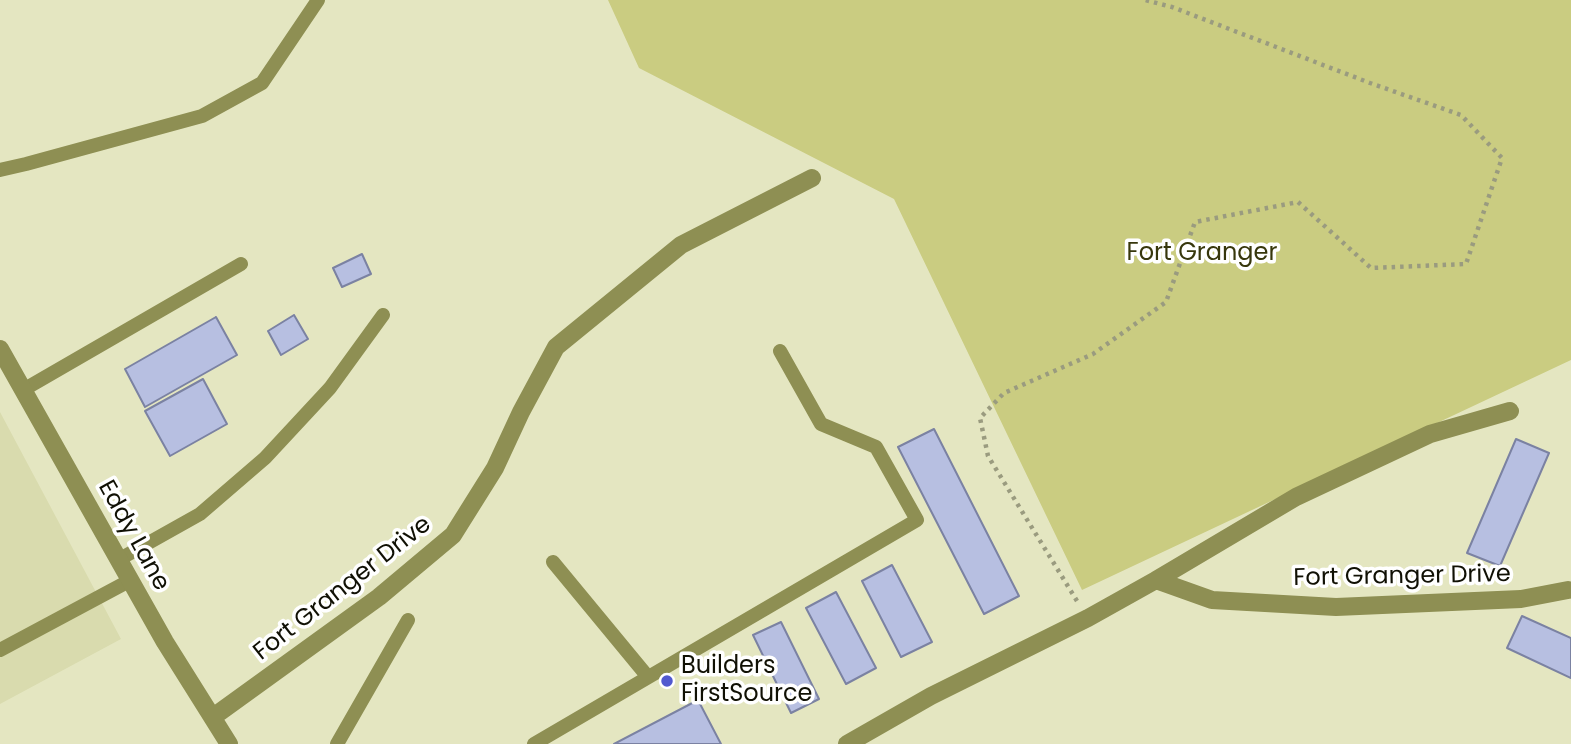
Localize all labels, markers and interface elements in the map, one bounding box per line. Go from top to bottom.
park label: Fort Granger [1127,240,1277,268]
street label: Eddy Lane [91,476,175,596]
street label: Fort Granger Drive [248,511,438,667]
street label: Fort Granger Drive [1293,561,1511,593]
place label: Builders FirstSource [681,653,812,709]
marker: Builders FirstSource [659,673,675,689]

